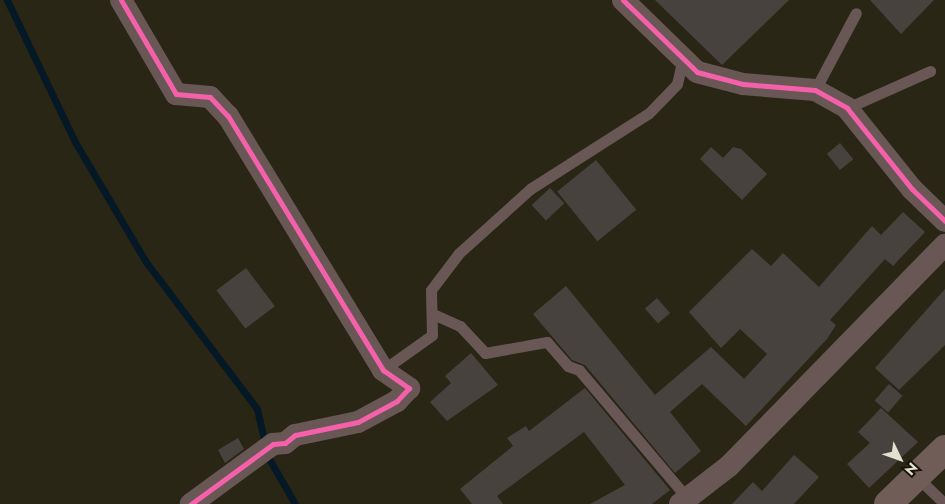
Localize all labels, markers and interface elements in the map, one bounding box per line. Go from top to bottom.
north arrow [875,434,925,484]
text: N [900,458,922,480]

